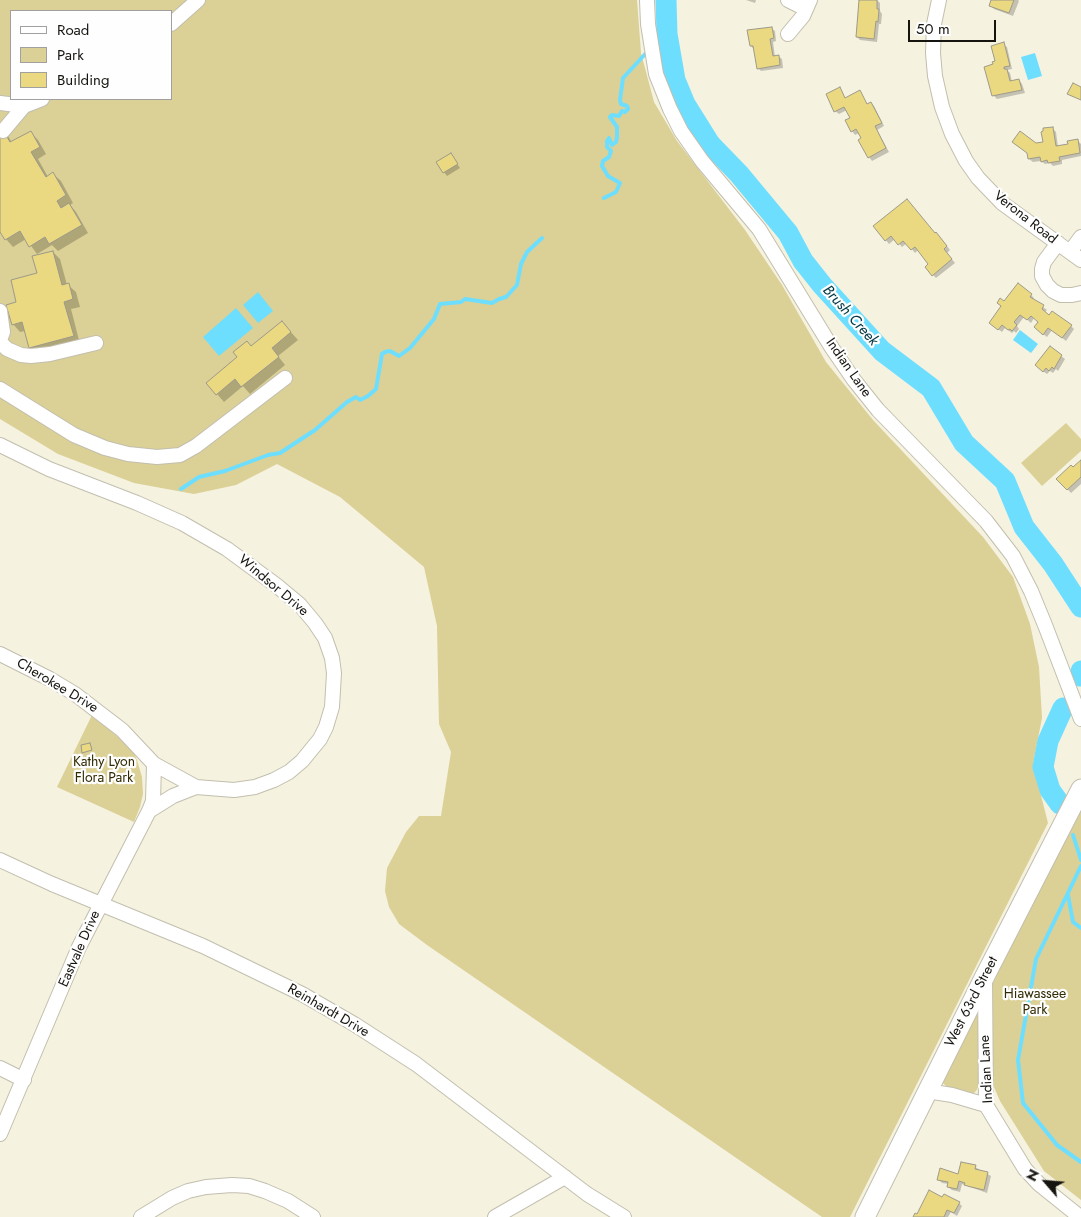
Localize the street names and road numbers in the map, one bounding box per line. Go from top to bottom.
street label: Verona Road [990,188,1060,248]
street label: Indian Lane [822,335,874,401]
street label: Windsor Drive [235,552,311,620]
street label: Cherokee Drive [13,655,101,717]
street label: Eastvale Drive [56,908,104,990]
street label: West 63rd Street [942,954,1002,1050]
street label: Reinhardt Drive [284,981,372,1041]
street label: Indian Lane [977,1034,997,1104]

